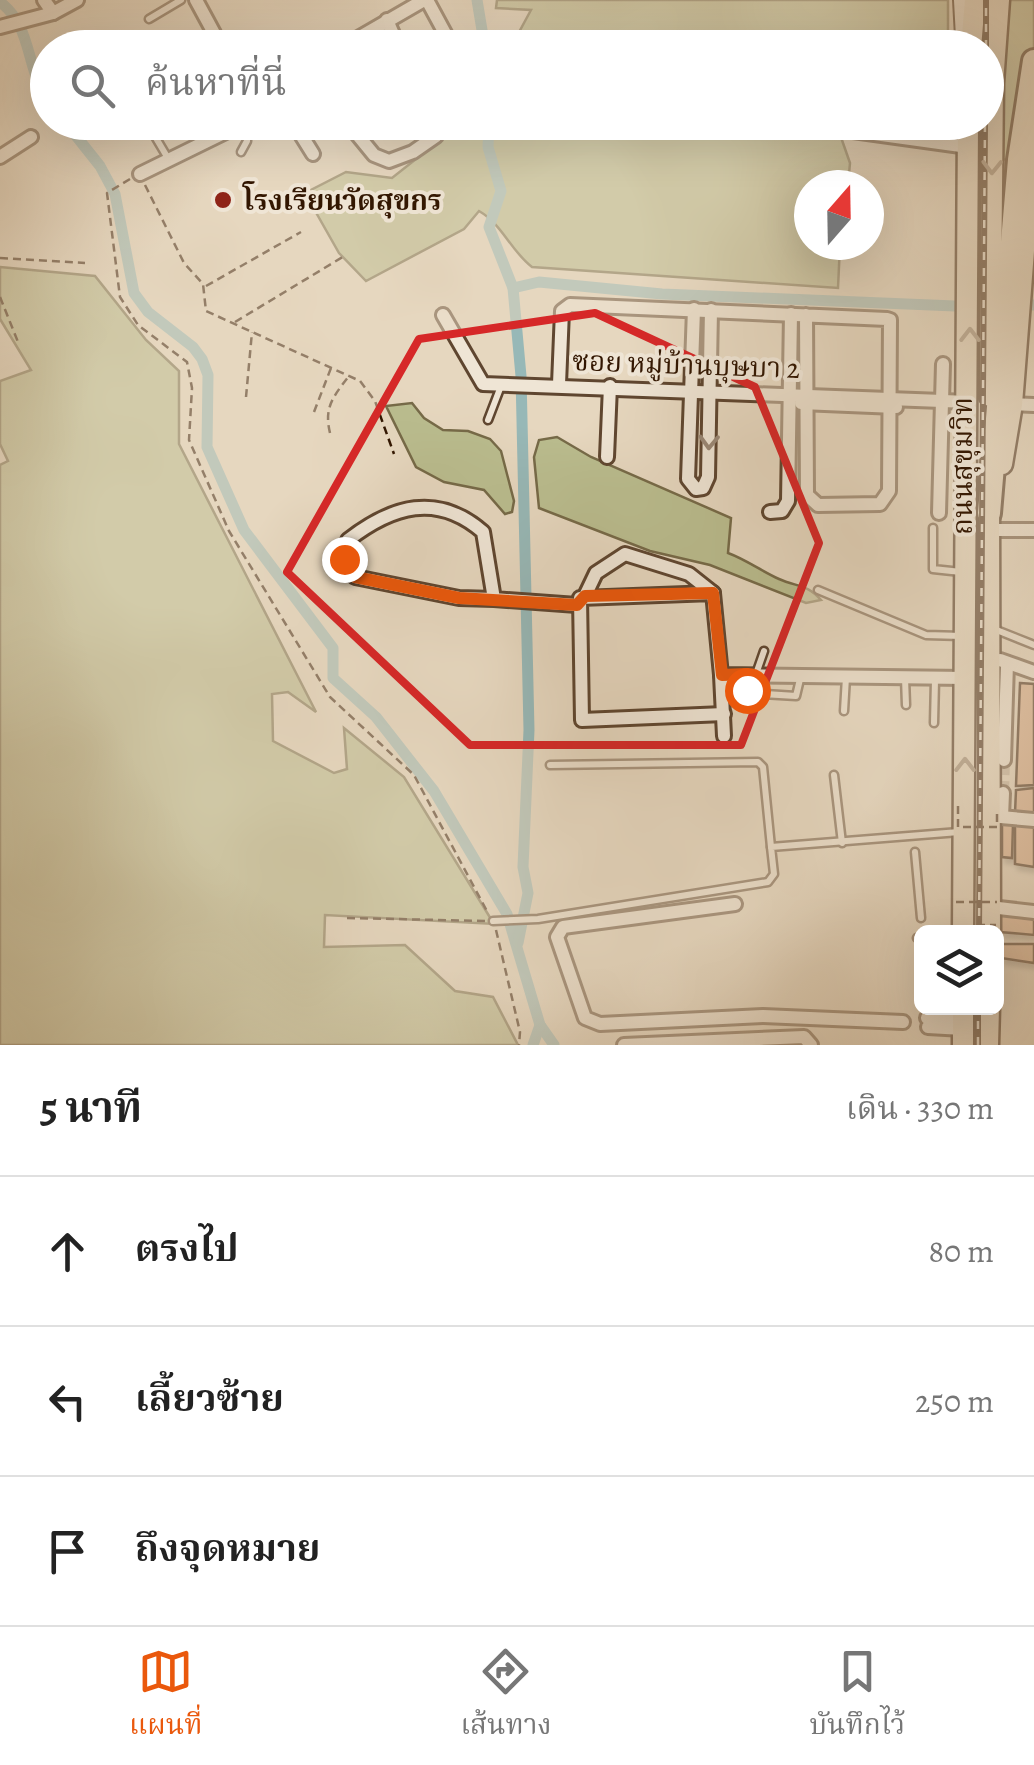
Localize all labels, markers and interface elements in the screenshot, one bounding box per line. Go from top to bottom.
search box [30,30,1004,140]
text: ค้นหาที่นี่ [145,56,286,108]
icon: search [65,58,120,113]
one-way arrow [981,160,1003,176]
north arrow [794,170,884,260]
place label: โรงเรียนวัดสุขกร [242,181,442,220]
marker: โรงเรียนวัดสุขกร [212,189,234,211]
one-way arrow [959,327,981,342]
street label: ซอย หมู่บ้านบุษบา 2 [571,342,801,388]
street label: ถนนสุขุมวิท [944,397,982,535]
one-way arrow [699,435,720,451]
route end [322,537,368,583]
route start [725,668,771,714]
one-way arrow [954,757,976,772]
map controls [914,925,1004,1015]
button: layers [914,925,1004,1015]
text: 5 นาที [40,1079,142,1136]
text: เดิน · 330 m [846,1086,994,1130]
text: ตรงไป [135,1222,239,1274]
icon: ahead [40,1224,95,1279]
text: 80 m [928,1229,994,1273]
text: เลี้ยวซ้าย [135,1372,284,1424]
icon: left [40,1374,95,1429]
text: 250 m [915,1379,994,1423]
text: ถึงจุดหมาย [135,1522,320,1574]
icon: arrive [40,1524,95,1579]
tab: แผนที่ [129,1644,202,1749]
tab: เส้นทาง [460,1644,552,1749]
tab: บันทึกไว้ [810,1644,905,1749]

